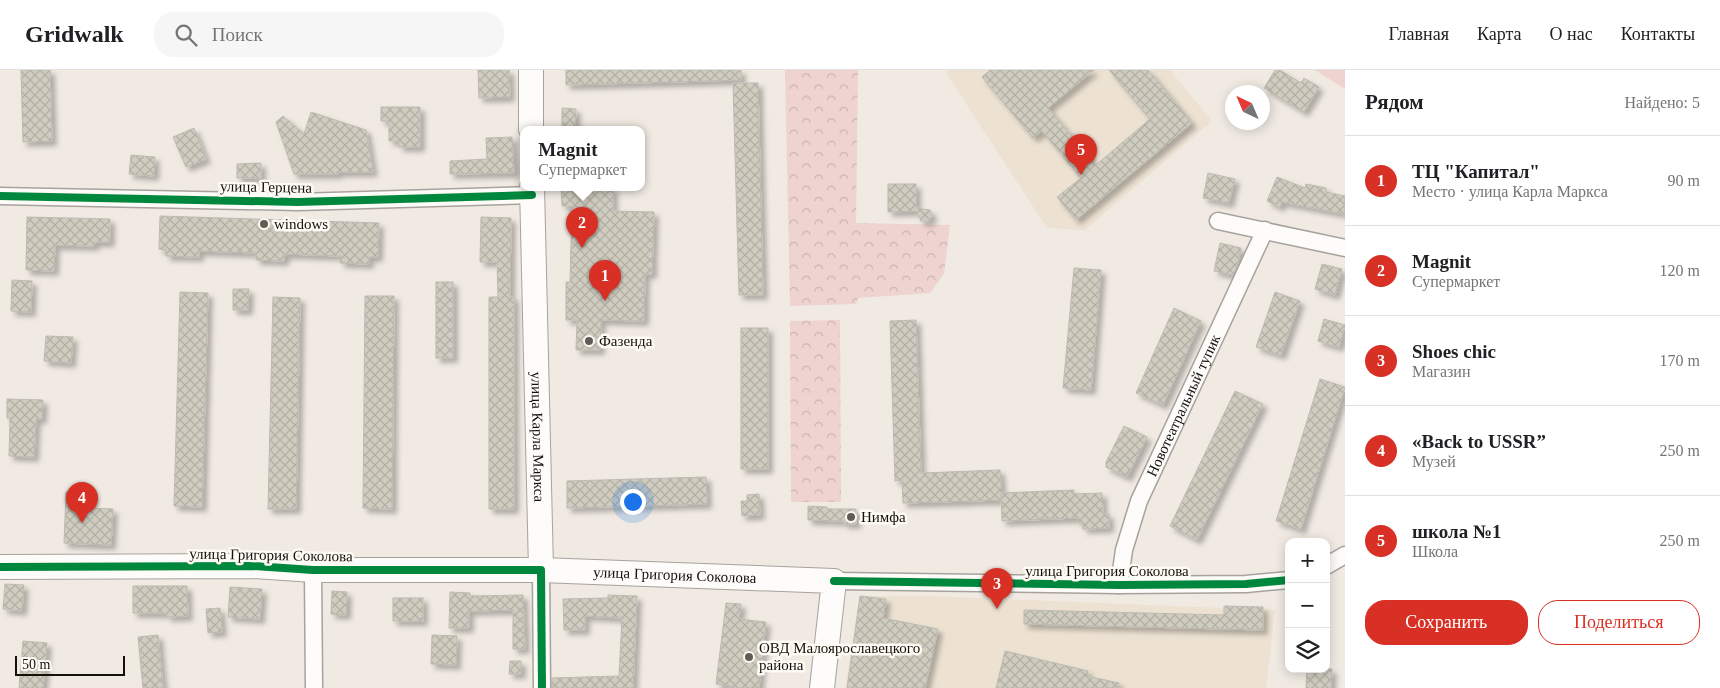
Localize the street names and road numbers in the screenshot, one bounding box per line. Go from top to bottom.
street label: улица Герцена [220,178,312,196]
street label: Новотеатральный тупик [1144,331,1224,479]
street label: улица Карла Маркса [528,372,547,503]
street label: улица Григория Соколова [189,546,353,564]
street label: улица Григория Соколова [1025,563,1189,579]
street label: улица Григория Соколова [593,564,757,586]

